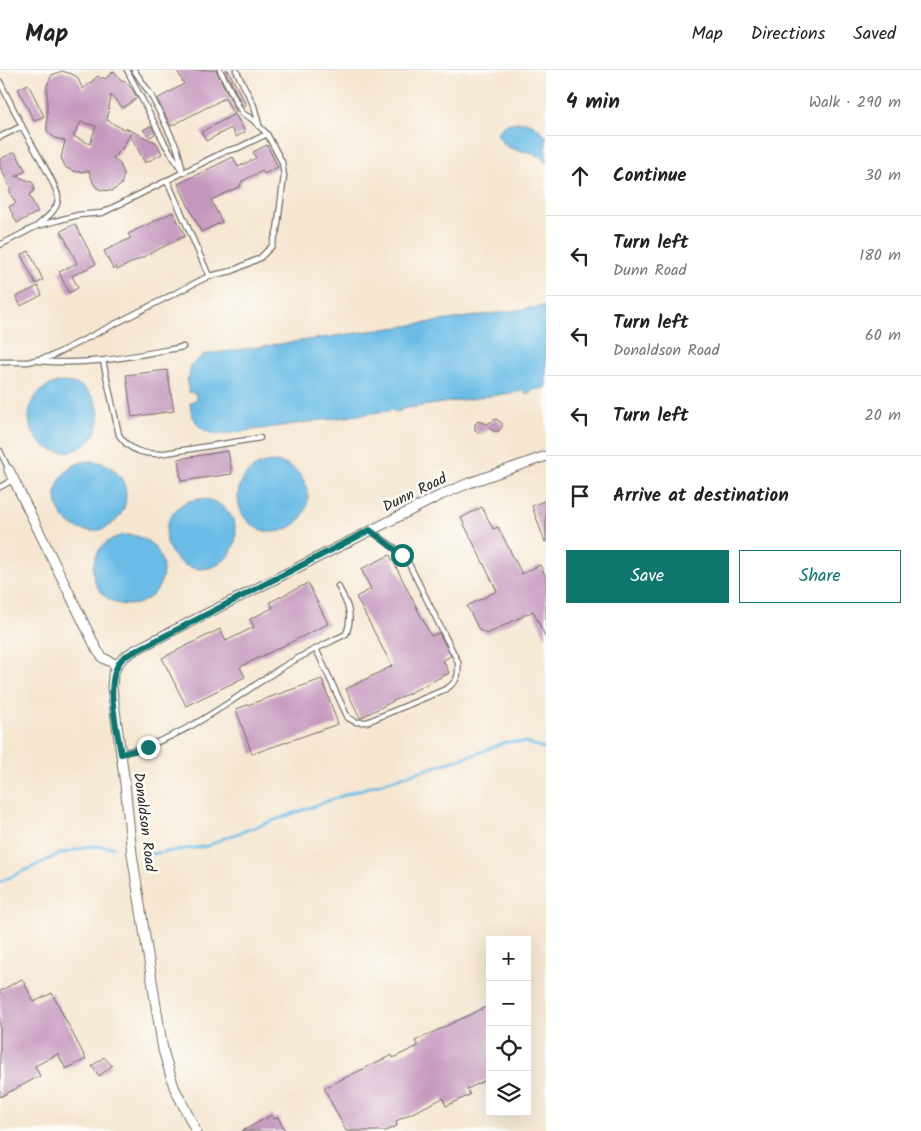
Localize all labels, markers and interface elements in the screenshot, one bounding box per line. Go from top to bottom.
text: Map [25,15,68,54]
text: Map [691,20,723,49]
text: Directions [751,20,825,49]
text: Saved [853,20,896,49]
text: 4 min [566,86,620,119]
text: Walk · 290 m [809,90,901,115]
text: Continue [613,161,686,191]
icon: ahead [566,162,594,190]
text: 30 m [865,163,901,188]
text: Turn left [613,228,688,258]
icon: left [566,242,594,270]
text: 180 m [859,243,901,268]
text: Dunn Road [613,258,687,283]
text: Turn left [613,308,688,338]
icon: left [566,322,594,350]
text: 60 m [865,323,901,348]
text: Donaldson Road [613,338,720,363]
text: Turn left [613,401,688,431]
icon: left [566,402,594,430]
text: 20 m [865,403,901,428]
street label: Dunn Road [379,467,452,519]
text: Arrive at destination [613,481,789,511]
icon: arrive [566,482,594,510]
route start [391,544,414,567]
button: Save [566,550,729,603]
button: Share [739,550,901,603]
route end [137,736,160,759]
street label: Donaldson Road [126,771,162,874]
map controls [486,936,531,1116]
button: + [486,936,531,981]
button: − [486,981,531,1026]
button: locate [486,1026,531,1071]
button: layers [486,1071,531,1116]

